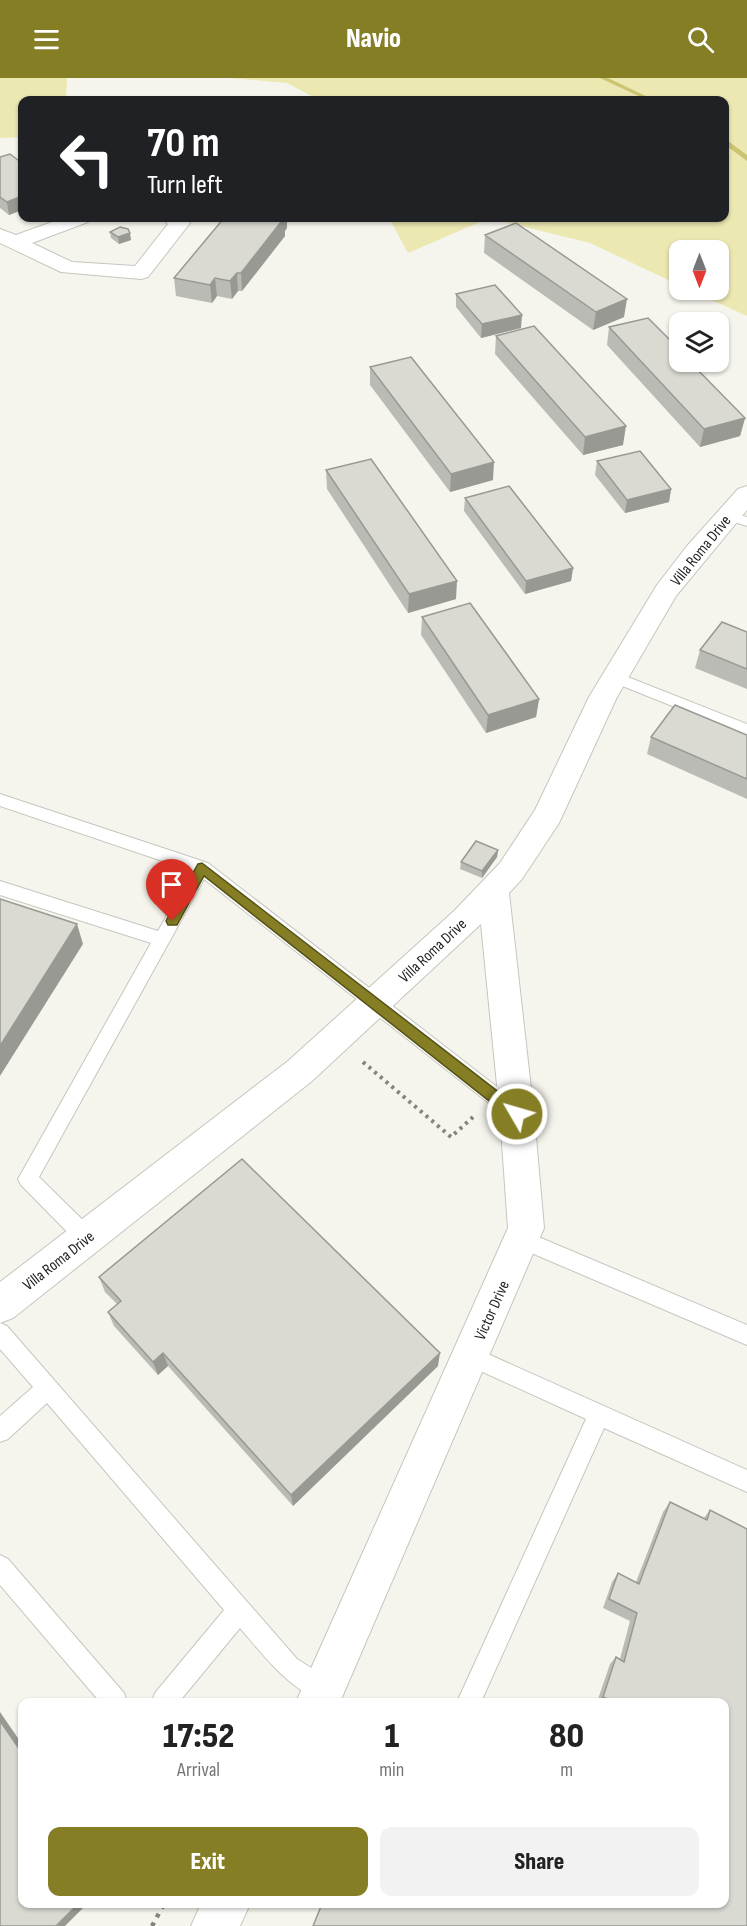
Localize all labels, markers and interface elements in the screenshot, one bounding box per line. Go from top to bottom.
icon: menu [30,23,63,56]
text: Navio [346,23,401,55]
icon: search [684,23,717,56]
text: 70 m [147,118,220,169]
icon: left [48,120,126,198]
text: Turn left [147,169,223,201]
north arrow [669,240,729,300]
map controls [669,240,729,372]
button: layers [669,312,729,372]
street label: Villa Roma Drive [667,512,735,590]
pin [146,859,197,921]
icon: arrive [155,868,188,901]
street label: Villa Roma Drive [395,915,471,987]
position arrow [485,1082,549,1146]
street label: Villa Roma Drive [19,1227,98,1295]
street label: Victor Drive [471,1278,514,1343]
text: 17:52 [163,1715,234,1758]
text: 1 [384,1715,399,1758]
text: 80 [549,1715,584,1758]
text: Arrival [177,1758,220,1782]
text: min [379,1758,404,1782]
text: m [560,1758,573,1782]
button: Exit [48,1827,368,1896]
button: Share [380,1827,699,1896]

